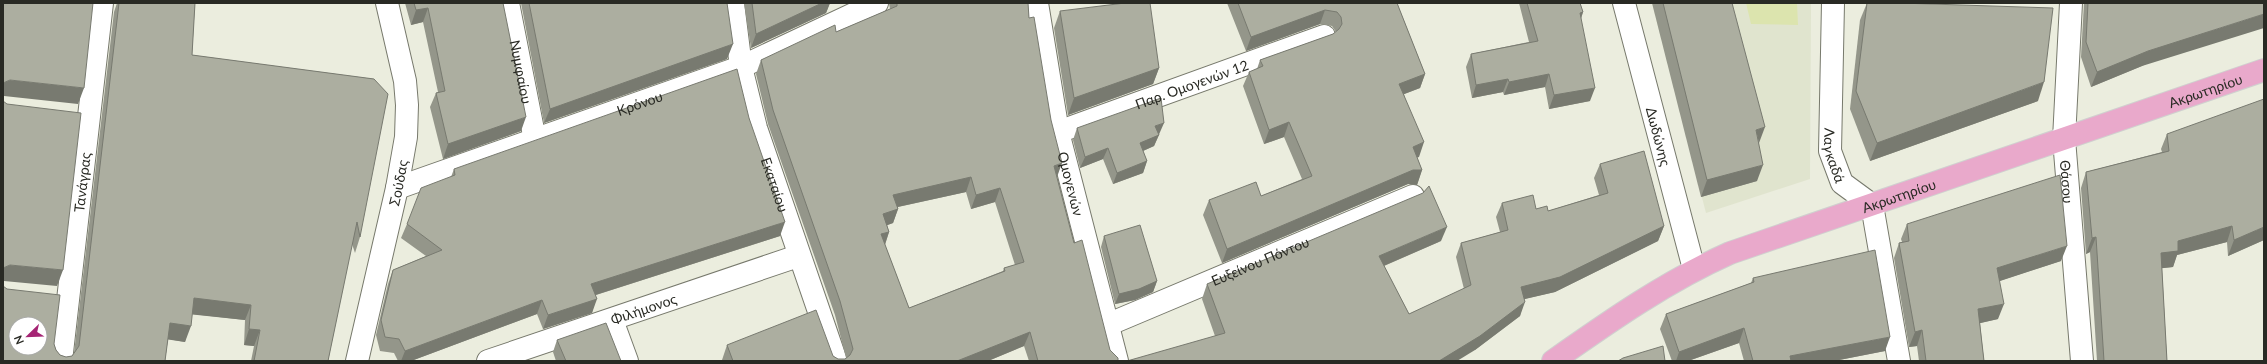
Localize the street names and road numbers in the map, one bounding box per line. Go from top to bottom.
street label: Νυμφαίου [507,38,536,105]
street label: Παρ. Ομογενών 12 [1133,56,1250,112]
street label: Ακρωτηρίου [2166,70,2244,111]
street label: Κρόνου [614,87,665,119]
street label: Δωδώνης [1643,105,1675,168]
street label: Λαγκαδά [1821,128,1850,186]
street label: Ομογενών [1055,150,1088,218]
street label: Τανάγρας [70,151,93,213]
street label: Εκαταίου [758,155,793,214]
street label: Σούδας [385,158,410,207]
street label: Θάσου [2057,159,2078,204]
street label: Ακρωτηρίου [1860,175,1938,216]
street label: Ευξείνου Πόντου [1208,232,1311,289]
street label: Φιλήμονος [608,289,679,327]

